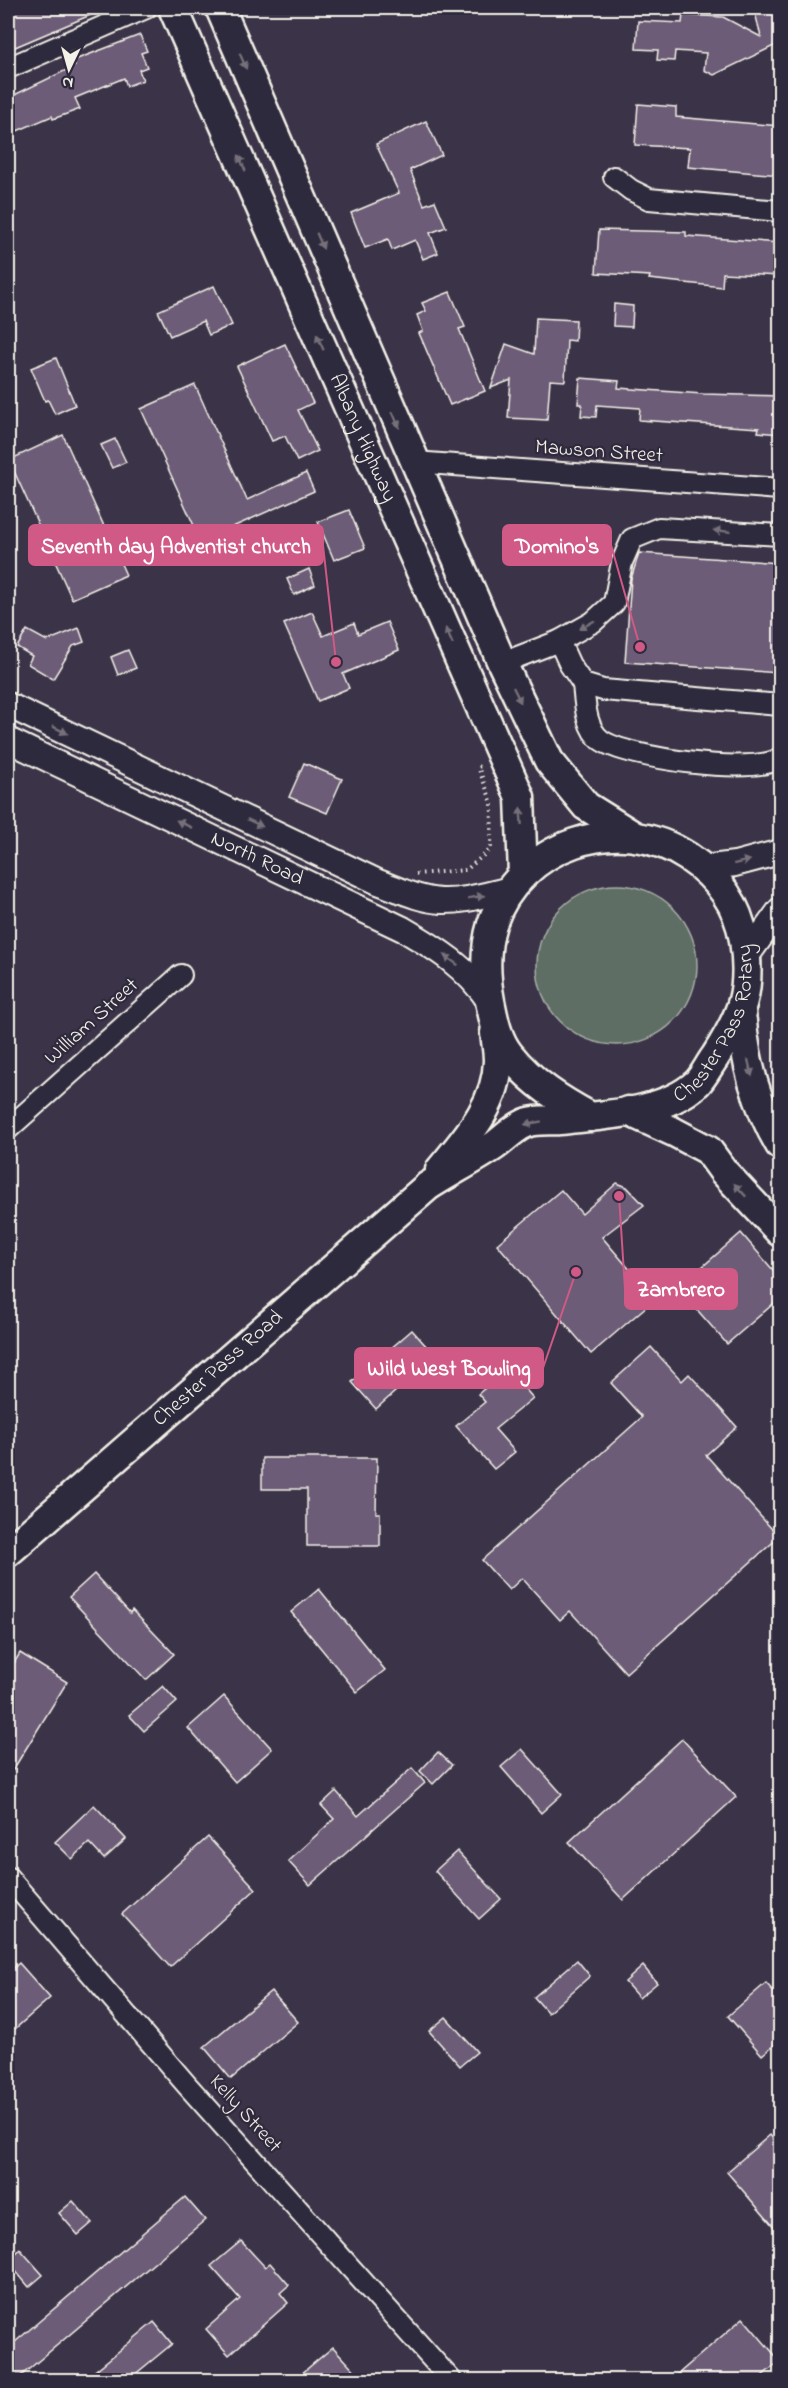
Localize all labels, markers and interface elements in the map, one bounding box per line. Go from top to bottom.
north arrow [39,39,99,99]
one-way arrow [239,53,248,70]
text: N [61,70,74,94]
one-way arrow [236,154,246,172]
one-way arrow [315,232,325,250]
one-way arrow [315,332,325,350]
street label: Albany Highway [321,369,404,508]
one-way arrow [392,411,402,429]
street label: Mawson Street [534,433,664,471]
callout: Seventh day Adventist church [29,525,323,565]
callout: Domino's [503,525,611,565]
one-way arrow [713,526,732,536]
text: Seventh day Adventist church [41,532,311,565]
text: Domino's [514,532,599,564]
one-way arrow [579,620,595,631]
one-way arrow [444,626,454,644]
one-way arrow [513,686,522,703]
one-way arrow [52,726,69,735]
one-way arrow [516,806,526,825]
one-way arrow [247,819,264,828]
one-way arrow [175,820,192,829]
street label: North Road [206,824,309,894]
one-way arrow [733,857,751,867]
one-way arrow [466,892,485,901]
street label: Chester Pass Rotary [668,943,763,1111]
one-way arrow [443,954,458,966]
street label: William Street [38,971,146,1073]
one-way arrow [746,1059,755,1078]
one-way arrow [523,1119,542,1128]
one-way arrow [734,1183,748,1197]
callout: Zambrero [625,1269,737,1309]
text: Zambrero [637,1275,725,1307]
street label: Chester Pass Road [146,1303,290,1434]
callout: Wild West Bowling [355,1348,543,1388]
text: Wild West Bowling [367,1354,531,1387]
street label: Kelly Street [200,2068,288,2161]

